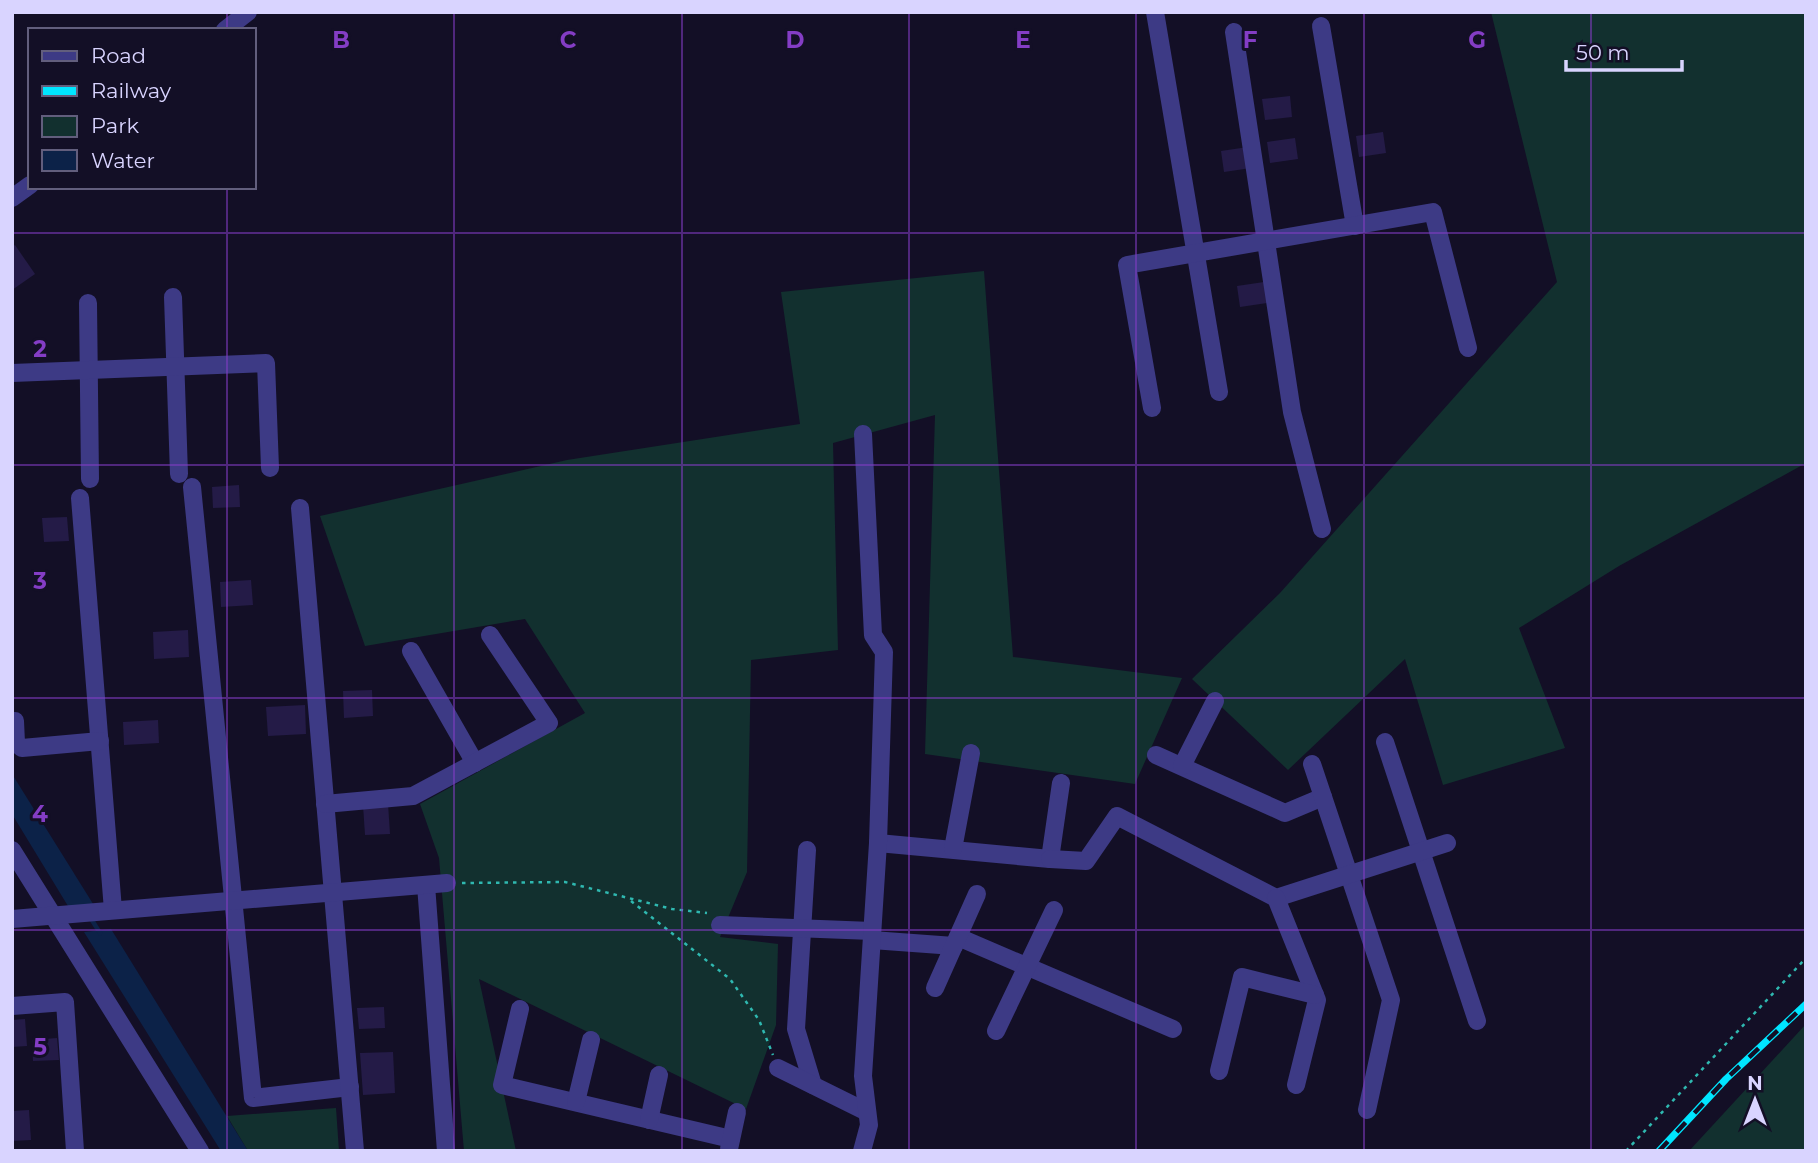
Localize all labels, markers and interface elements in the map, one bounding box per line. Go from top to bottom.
text: B [332,26,350,54]
text: C [560,26,577,54]
text: D [786,26,805,54]
text: E [1015,26,1031,54]
text: F [1243,26,1258,54]
text: G [1468,26,1486,54]
legend [28,28,256,189]
scale bar [1566,28,1682,72]
text: 50 m [1576,40,1630,65]
text: Road [91,43,146,68]
text: Railway [91,78,172,103]
text: Park [91,113,139,138]
text: Water [91,148,155,173]
text: 2 [33,335,47,363]
text: 3 [32,567,47,595]
text: 4 [32,800,48,828]
text: 5 [33,1033,47,1061]
north arrow [1720,1065,1790,1135]
text: N [1747,1072,1763,1095]

